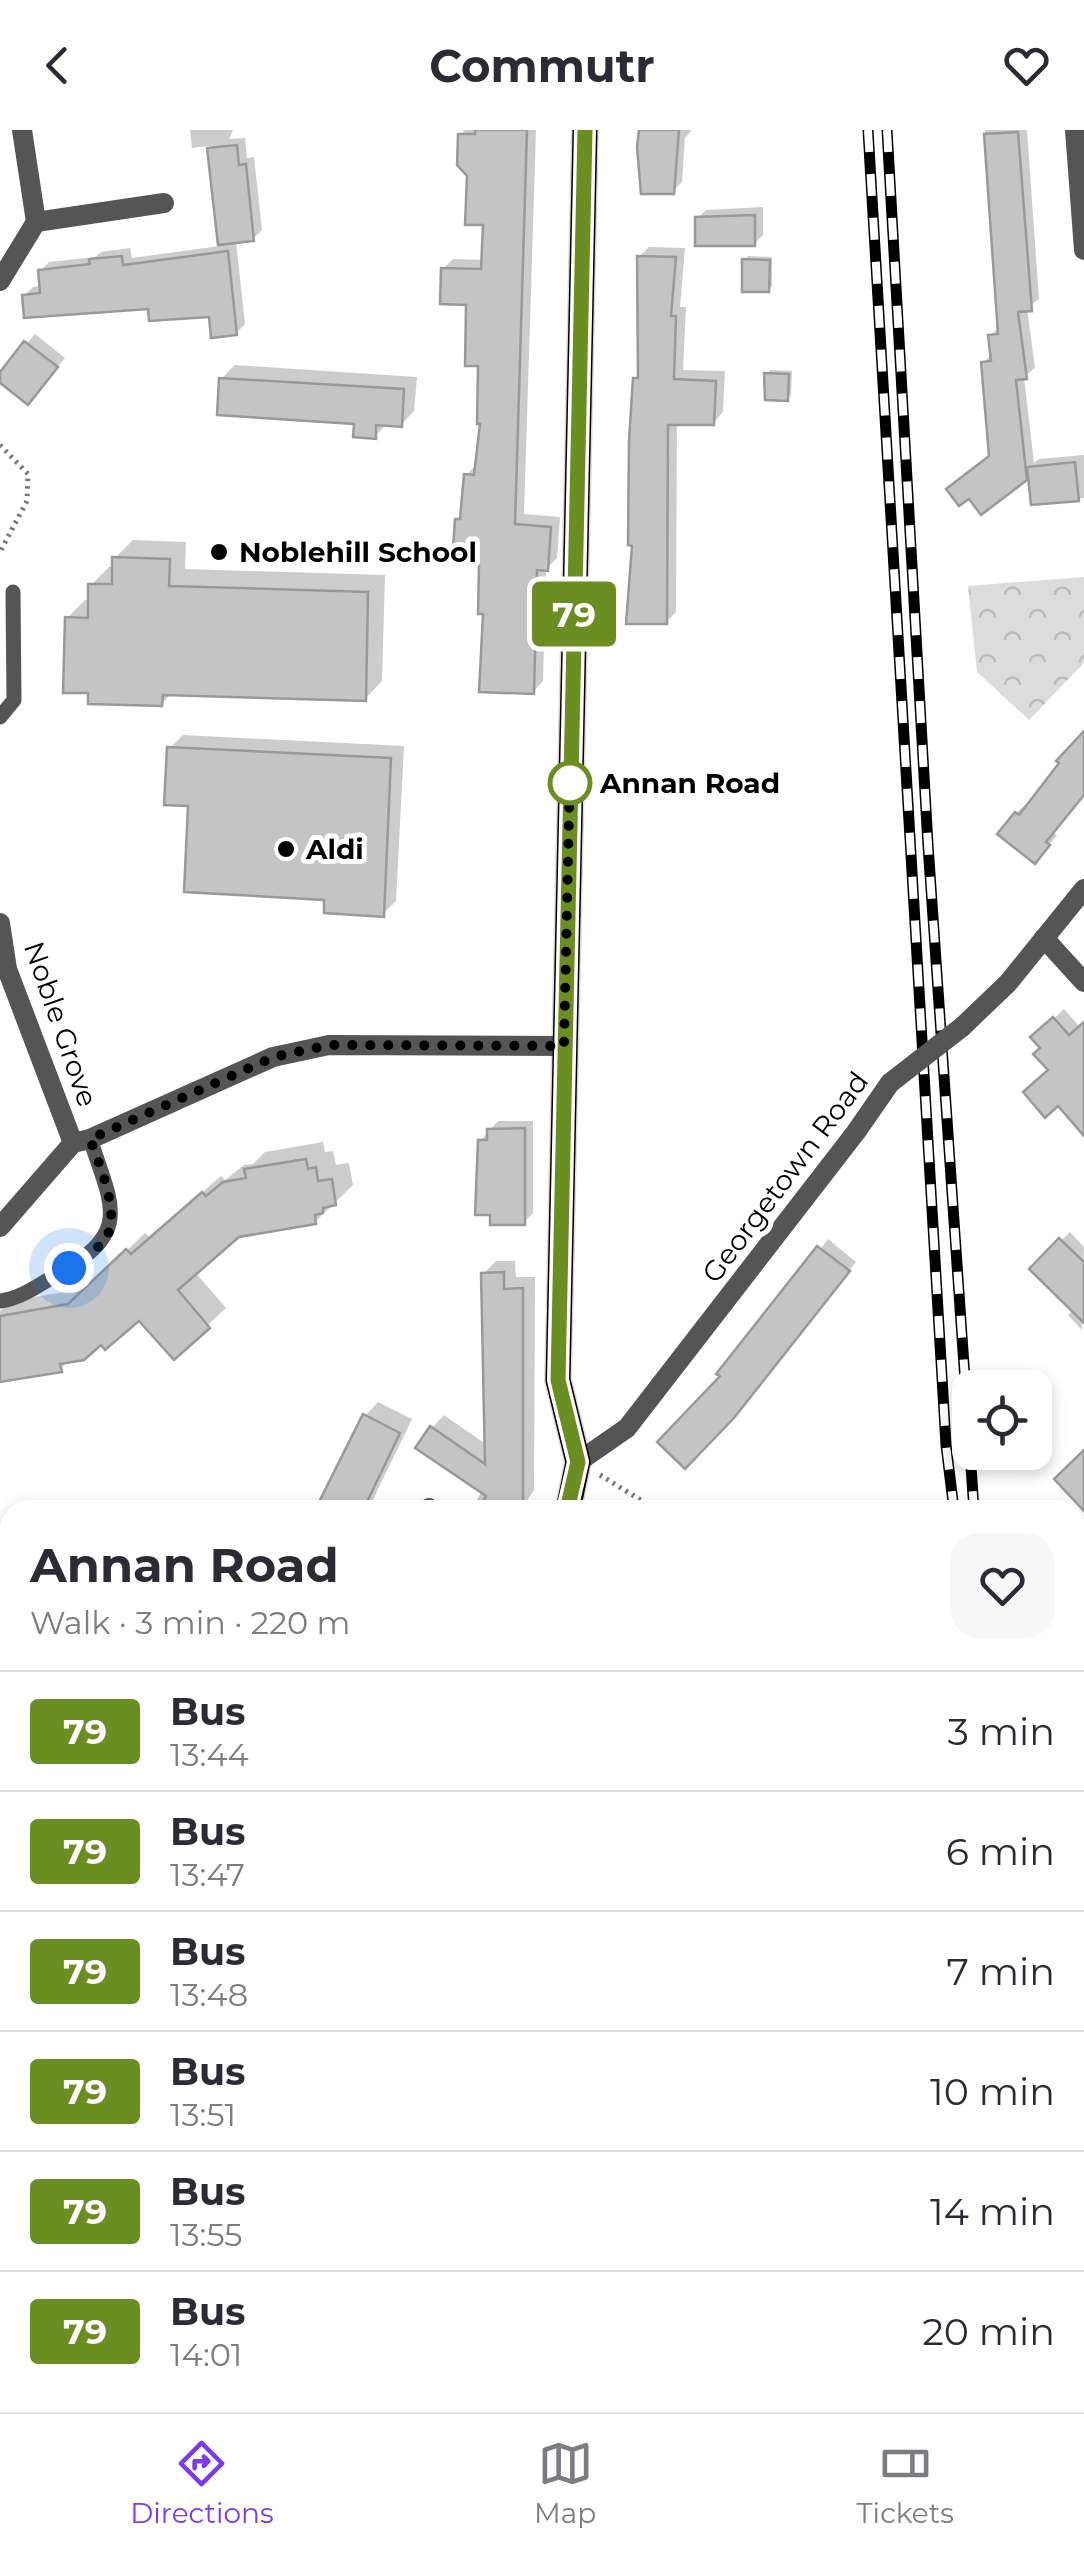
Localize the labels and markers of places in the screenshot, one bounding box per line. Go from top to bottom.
place label: Noblehill School [239,535,477,569]
marker: Noblehill School [208,541,230,563]
marker: Annan Road [549,762,591,804]
place label: Annan Road [599,766,780,800]
place label: Aldi [305,832,364,866]
marker: Aldi [275,838,297,860]

